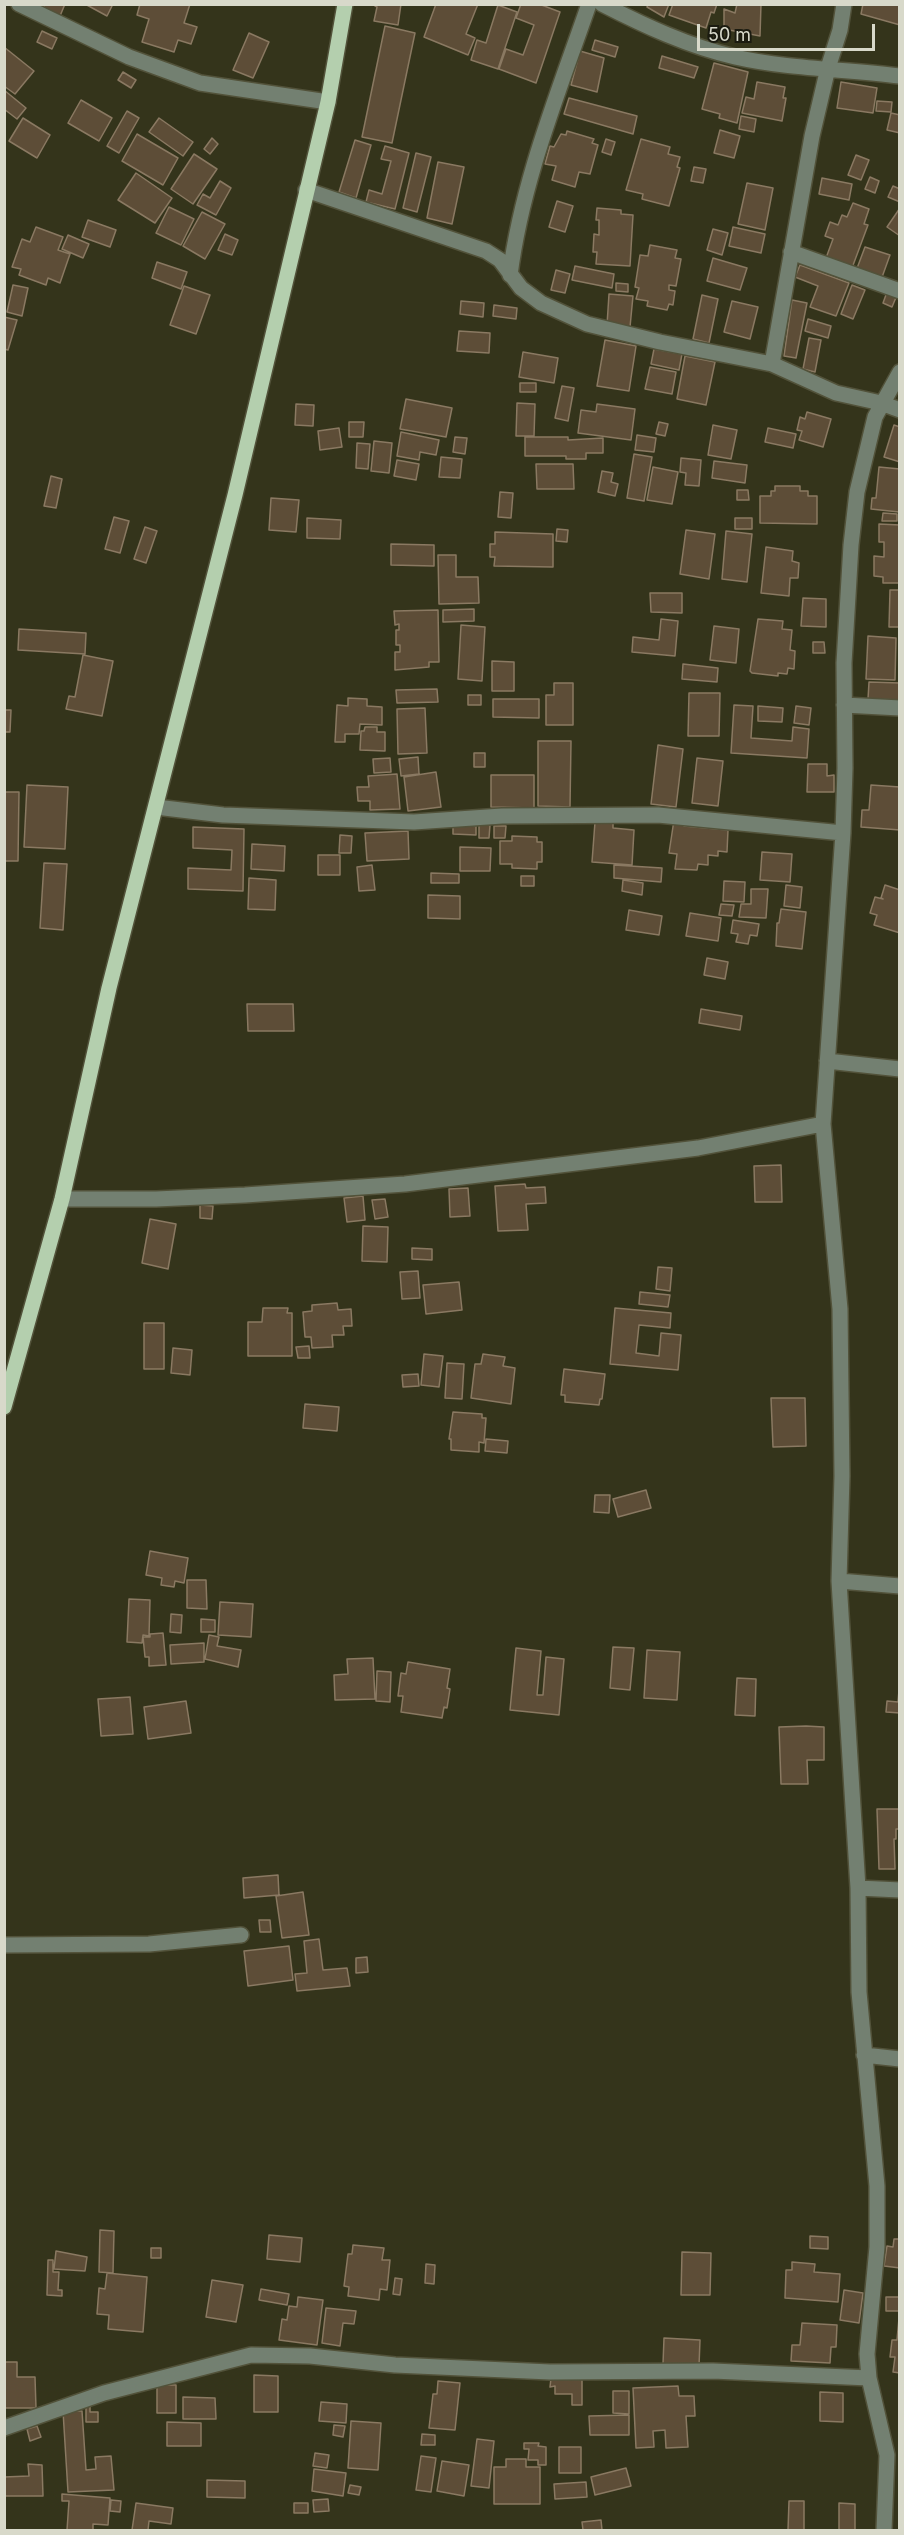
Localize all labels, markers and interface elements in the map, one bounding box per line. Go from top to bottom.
scale bar [700,12,878,50]
text: 50 m [708,24,751,45]

